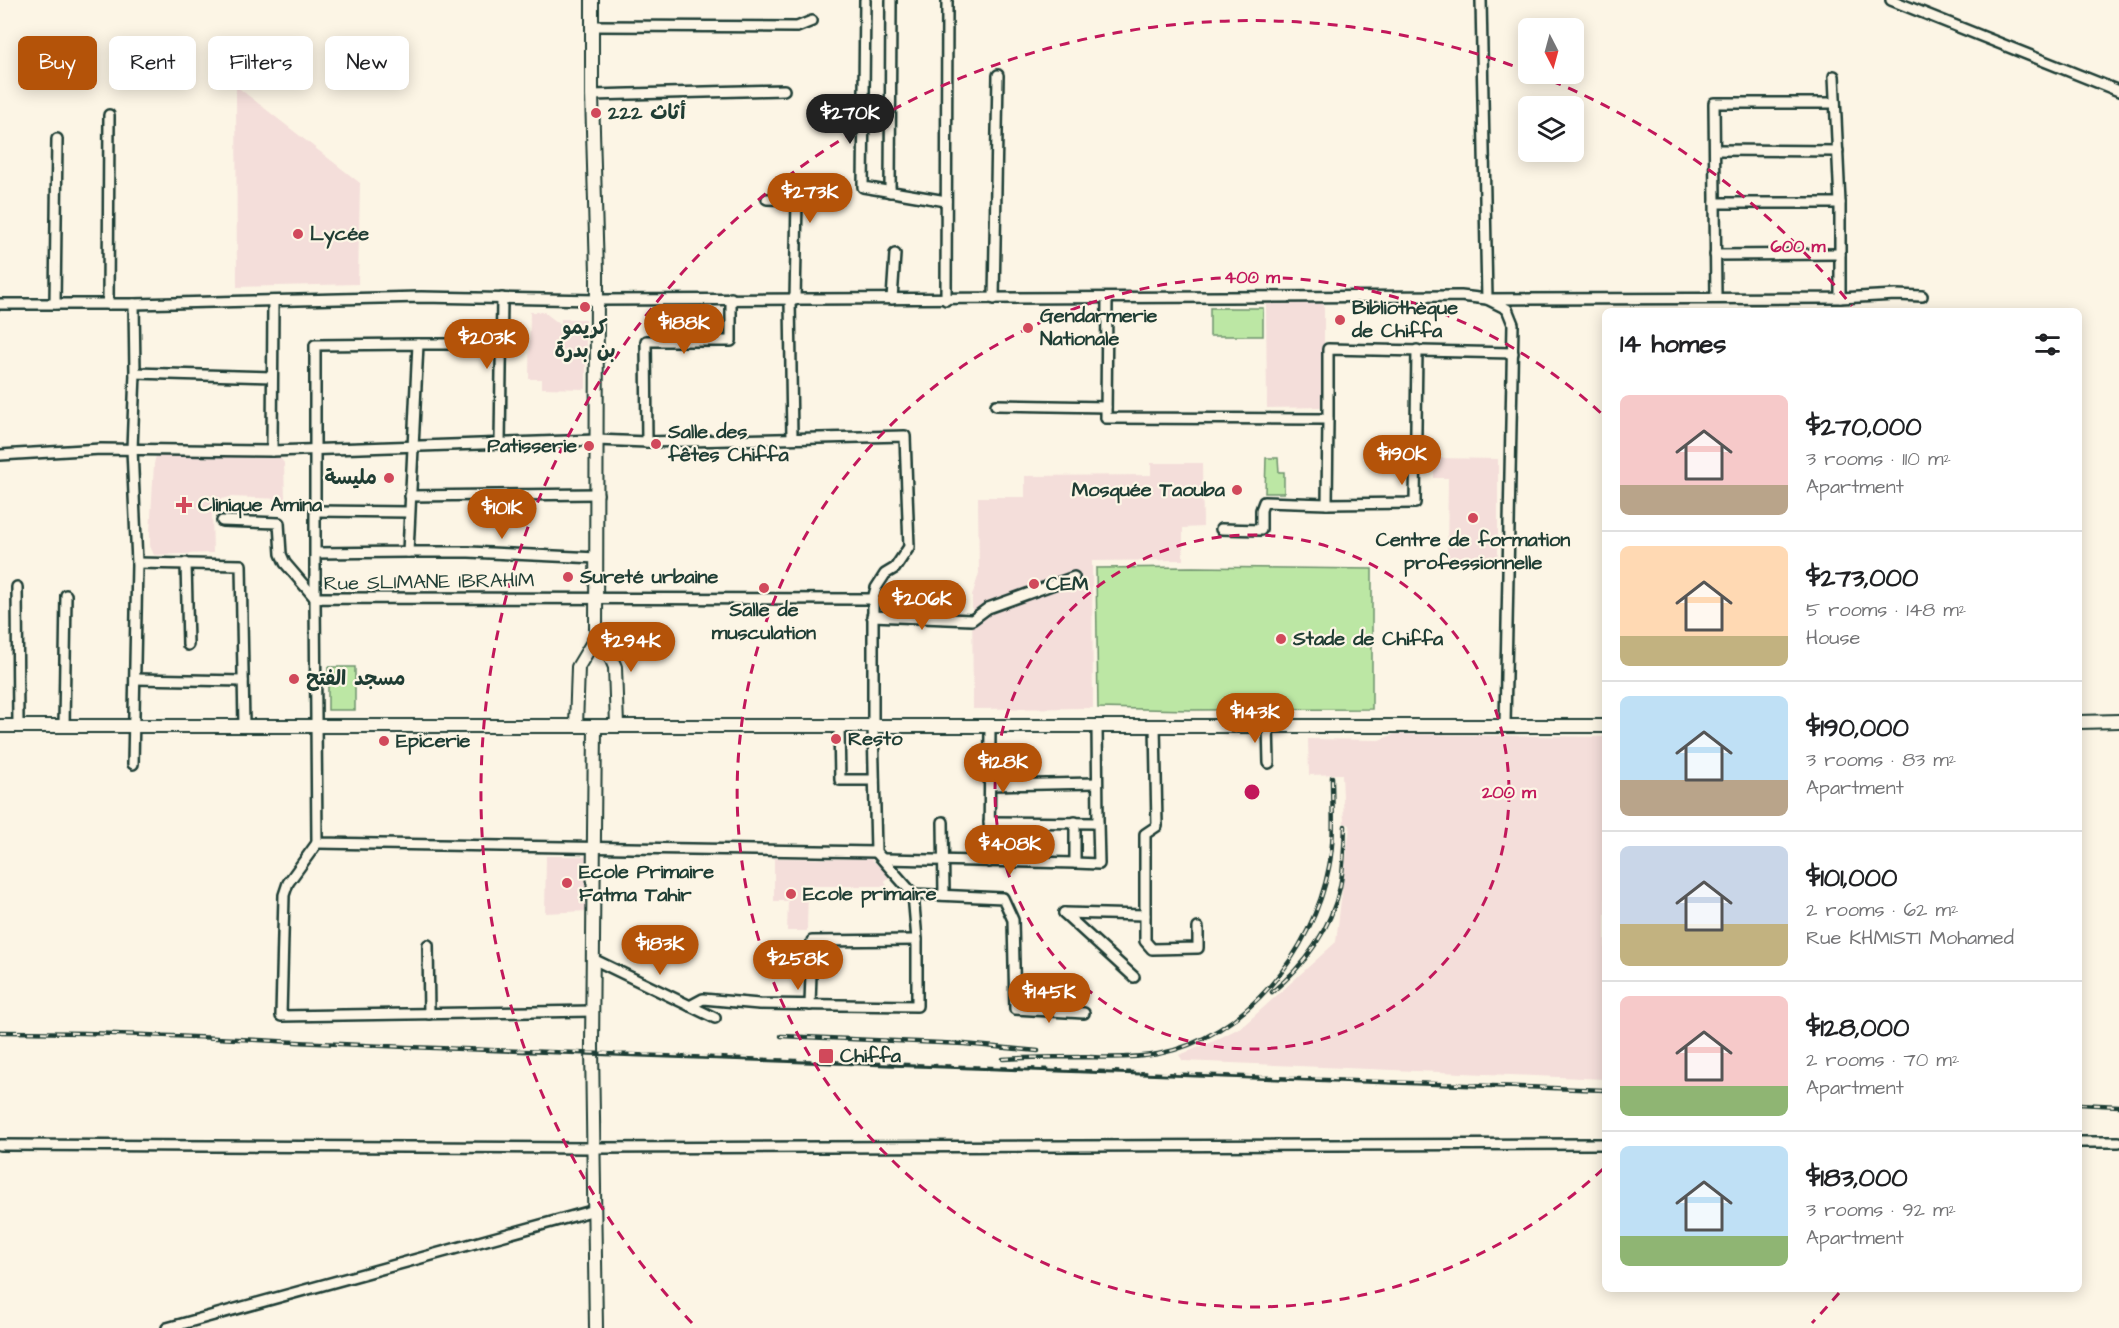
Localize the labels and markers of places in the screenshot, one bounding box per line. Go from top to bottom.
pin: $270K [808,94,892,145]
place label: أثاث 222 [607,99,686,127]
marker: أثاث 222 [589,106,603,120]
pin: $273K [768,173,852,224]
place label: Lycée [310,220,369,249]
marker: Lycée [291,227,305,241]
place label: Bibliothèque de Chiffa [1351,294,1458,345]
marker: كريمو بن بدرة [578,300,592,314]
place label: Gendarmerie Nationale [1040,302,1158,353]
pin: $188K [642,304,726,355]
marker: Bibliothèque de Chiffa [1333,313,1347,327]
place label: كريمو بن بدرة [555,314,616,365]
pin: $203K [445,319,529,370]
marker: Gendarmerie Nationale [1021,321,1035,335]
place label: Salle des fêtes Chiffa [667,418,789,469]
place label: Patisserie [487,432,577,460]
pin: $190K [1360,435,1444,486]
marker: Salle des fêtes Chiffa [649,437,663,451]
marker: Patisserie [582,439,596,453]
place label: مليسة [324,464,377,492]
marker: مليسة [382,471,396,485]
place label: Mosquée Taouba [1072,476,1226,504]
marker: Mosquée Taouba [1230,483,1244,497]
pin: $101K [460,489,544,540]
place label: Clinique Amina [198,491,323,519]
marker: Clinique Amina [175,496,193,514]
marker: Centre de formation professionnelle [1466,511,1480,525]
place label: Centre de formation professionnelle [1376,526,1570,577]
place label: Sureté urbaine [579,563,718,591]
marker: Sureté urbaine [561,570,575,584]
place label: CEM [1046,570,1089,598]
marker: CEM [1027,577,1041,591]
pin: $206K [880,580,964,631]
marker: Salle de musculation [757,581,771,595]
place label: Salle de musculation [712,596,816,647]
pin: $294K [589,622,673,673]
place label: Stade de Chiffa [1292,625,1444,653]
marker: Stade de Chiffa [1274,632,1288,646]
place label: مسجد الفتح [306,665,405,693]
marker: مسجد الفتح [287,672,301,686]
pin: $143K [1213,693,1297,744]
place label: Resto [848,725,903,753]
place label: Epicerie [396,727,471,755]
marker: Resto [829,732,843,746]
marker: Epicerie [377,734,391,748]
pin: $128K [961,743,1045,794]
centre of rings [1242,782,1262,802]
pin: $408K [968,825,1052,876]
place label: Ecole Primaire Fatma Tahir [579,858,714,909]
marker: Ecole Primaire Fatma Tahir [560,876,574,890]
place label: Ecole primaire [803,880,937,908]
marker: Ecole primaire [784,887,798,901]
pin: $183K [618,925,702,976]
pin: $258K [756,940,840,991]
pin: $145K [1007,973,1091,1024]
place label: Chiffa [840,1042,902,1070]
marker: Chiffa [817,1047,835,1065]

